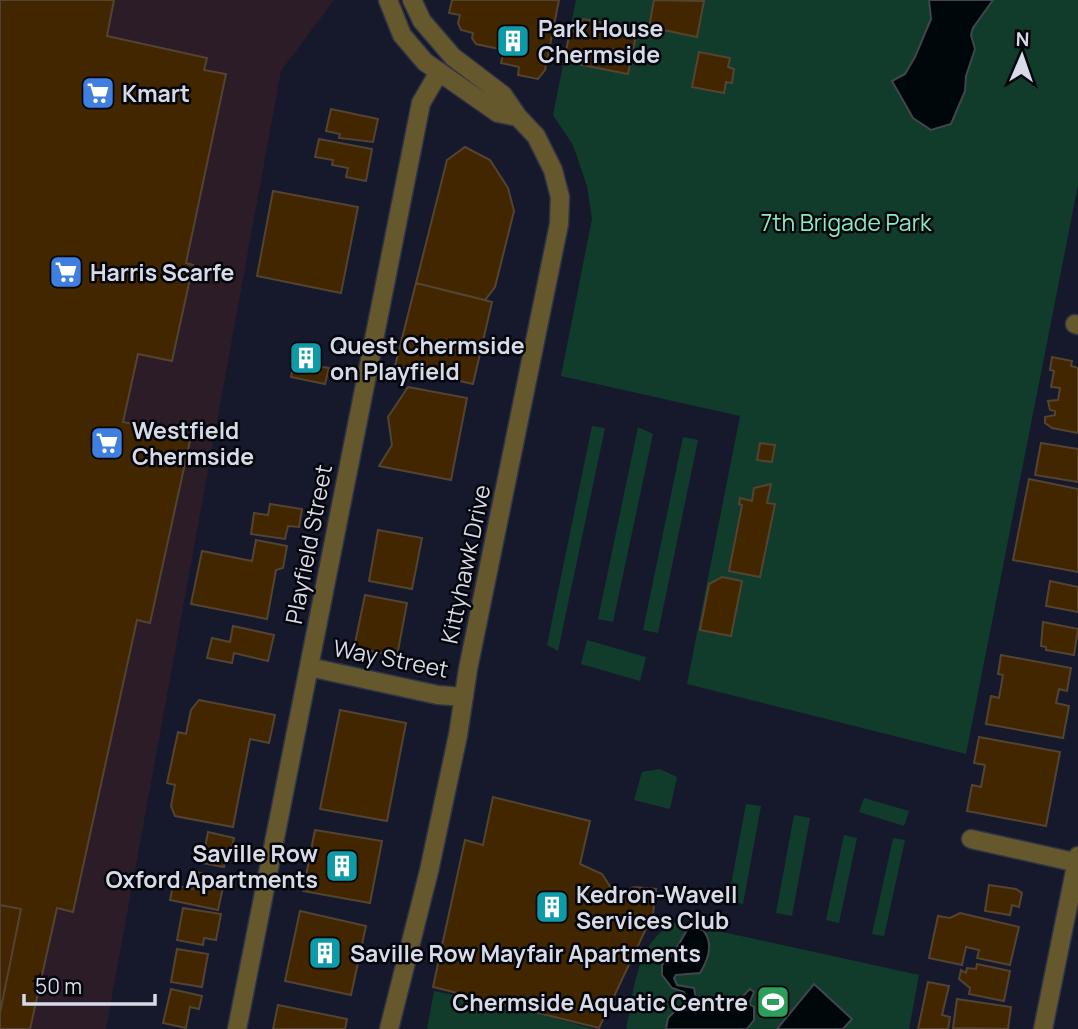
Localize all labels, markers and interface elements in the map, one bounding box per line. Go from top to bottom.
place label: Park House Chermside [538,12,663,70]
north arrow [987,21,1057,91]
building icon: Park House Chermside [494,22,532,60]
text: N [1015,26,1030,52]
supermarket icon: Kmart [79,74,117,112]
place label: Kmart [122,77,190,109]
park label: 7th Brigade Park [761,206,932,238]
supermarket icon: Harris Scarfe [47,253,85,291]
place label: Harris Scarfe [90,256,235,288]
place label: Quest Chermside on Playfield [330,329,525,387]
building icon: Quest Chermside on Playfield [287,339,325,377]
place label: Westfield Chermside [132,414,254,472]
supermarket icon: Westfield Chermside [88,424,126,462]
street label: Playfield Street [277,461,339,627]
street label: Kittyhawk Drive [433,482,497,646]
street label: Way Street [331,631,451,685]
place label: Saville Row Oxford Apartments [106,837,318,895]
building icon: Saville Row Oxford Apartments [323,847,361,885]
place label: Kedron-Wavell Services Club [576,878,737,936]
building icon: Kedron-Wavell Services Club [533,888,571,926]
building icon: Saville Row Mayfair Apartments [306,934,344,972]
place label: Saville Row Mayfair Apartments [350,937,701,969]
scale bar [24,962,156,1006]
text: 50 m [35,972,82,1000]
sports icon: Chermside Aquatic Centre [754,983,792,1021]
place label: Chermside Aquatic Centre [452,986,748,1018]

